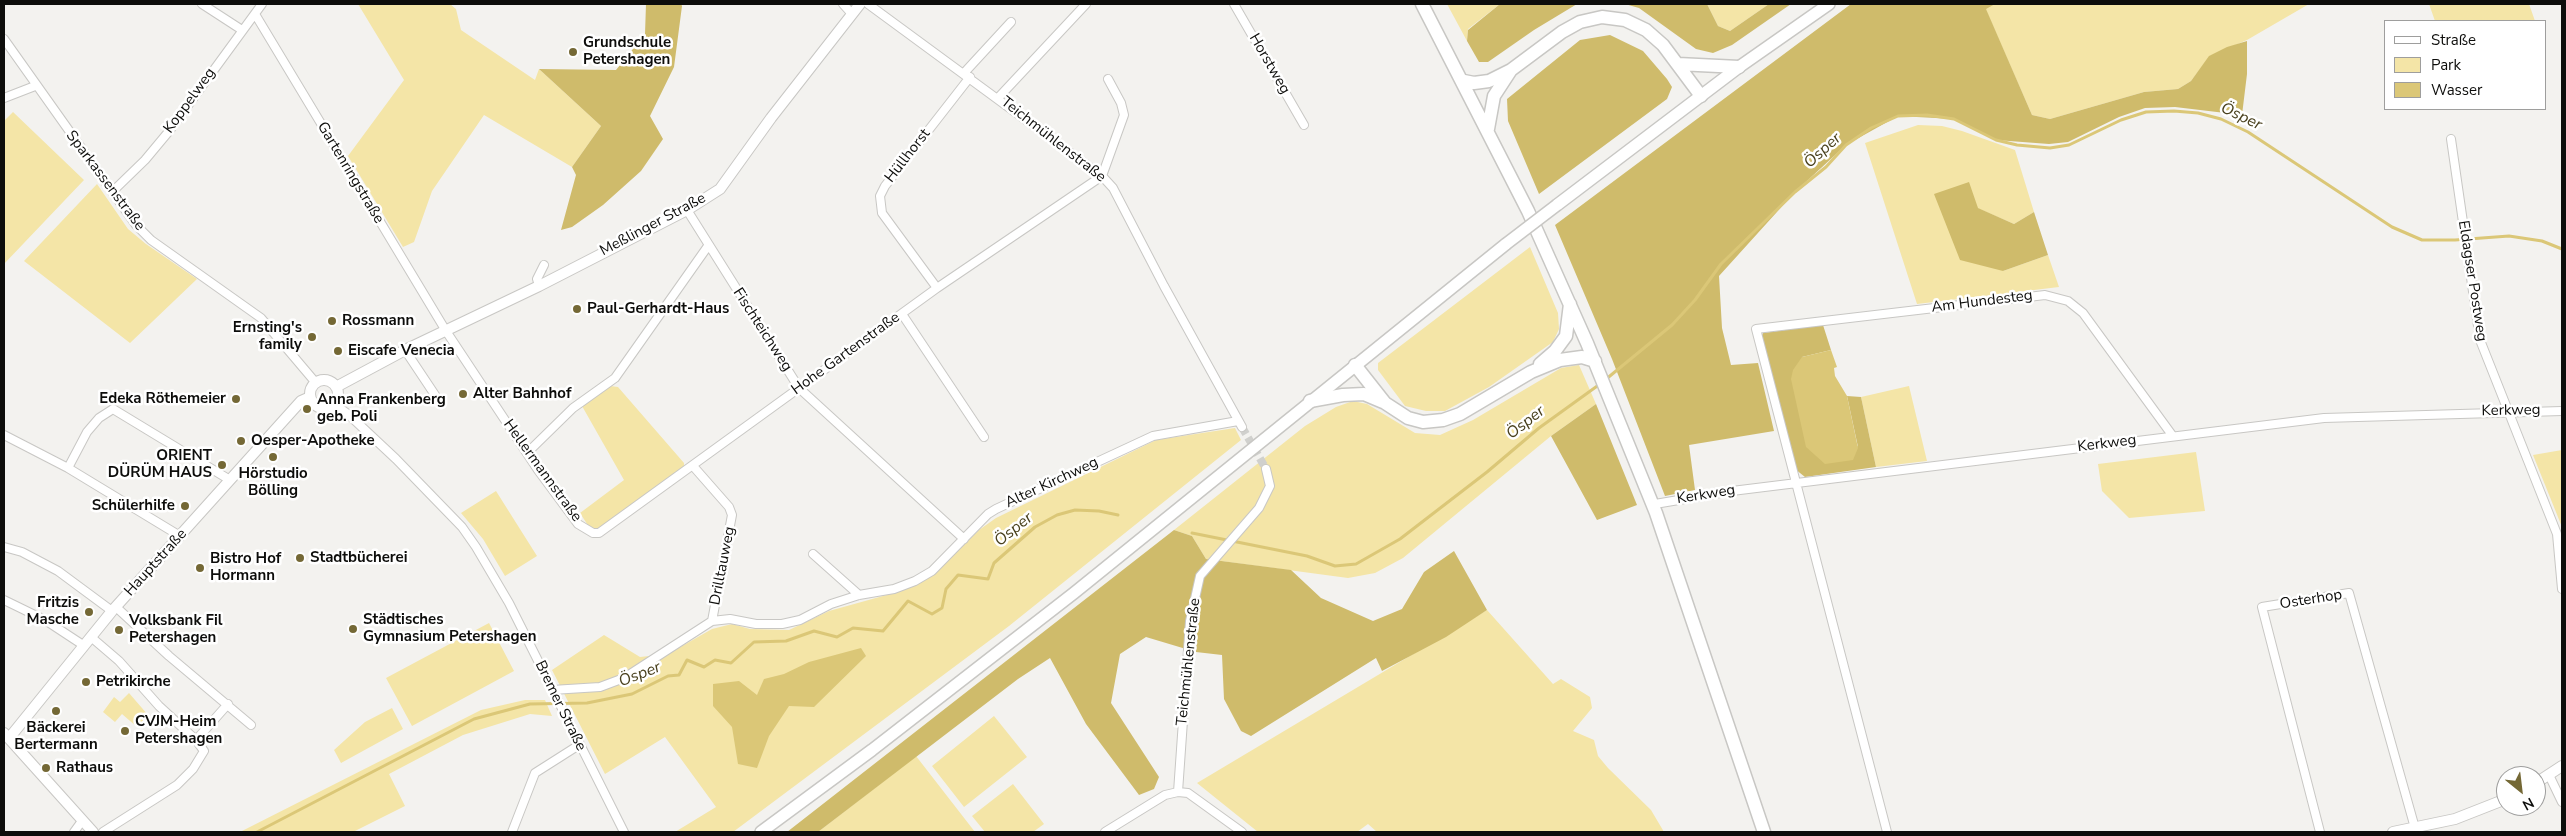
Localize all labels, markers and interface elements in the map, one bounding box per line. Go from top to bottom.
legend [2384,20,2546,110]
text: Straße [2431,30,2476,50]
street label: Horstweg [1245,31,1293,97]
place label: Grundschule Petershagen [583,34,671,69]
marker: Grundschule Petershagen [567,46,579,58]
text: Park [2431,55,2461,75]
street label: Koppelweg [160,65,220,137]
text: Wasser [2431,80,2482,100]
street label: Teichmühlenstraße [997,93,1109,187]
water label: Ösper [2217,99,2265,135]
street label: Gartenringstraße [313,119,387,227]
street label: Hüllhorst [881,126,935,186]
street label: Sparkassenstraße [62,127,148,235]
water label: Ösper [1800,129,1846,173]
street label: Meßlinger Straße [597,190,709,260]
street label: Eldagser Postweg [2454,219,2490,343]
street label: Fischteichweg [728,285,796,375]
street label: Am Hundesteg [1930,287,2034,317]
place label: Paul-Gerhardt-Haus [587,300,729,318]
marker: Paul-Gerhardt-Haus [571,303,583,315]
street label: Hohe Gartenstraße [788,309,904,399]
place label: Rossmann [342,312,414,330]
marker: Rossmann [326,315,338,327]
place label: Ernsting's family [233,319,302,354]
marker: Ernsting's family [306,331,318,343]
place label: Eiscafe Venecia [348,342,455,360]
marker: Eiscafe Venecia [332,345,344,357]
place label: Alter Bahnhof [473,385,571,403]
marker: Alter Bahnhof [457,388,469,400]
place label: Edeka Röthemeier [99,390,226,408]
place label: Anna Frankenberg geb. Poli [317,391,446,426]
marker: Edeka Röthemeier [230,393,242,405]
street label: Kerkweg [2481,401,2541,421]
water label: Ösper [1503,402,1549,444]
marker: Anna Frankenberg geb. Poli [301,403,313,415]
street label: Hellermannstraße [499,416,585,526]
street label: Kerkweg [2077,431,2137,457]
place label: Oesper-Apotheke [251,432,375,450]
marker: Oesper-Apotheke [235,435,247,447]
place label: ORIENT DÜRÜM HAUS [108,447,212,482]
marker: Hörstudio Bölling [267,451,279,463]
street label: Alter Kirchweg [1003,454,1101,512]
marker: ORIENT DÜRÜM HAUS [216,459,228,471]
place label: Hörstudio Bölling [238,465,308,500]
street label: Kerkweg [1675,481,1737,509]
place label: Schülerhilfe [92,497,175,515]
marker: Schülerhilfe [179,500,191,512]
water label: Ösper [991,509,1037,551]
street label: Drilltauweg [707,525,739,607]
street label: Hauptstraße [121,526,191,600]
place label: Stadtbücherei [310,549,407,567]
place label: Bistro Hof Hormann [210,550,281,585]
marker: Stadtbücherei [294,552,306,564]
marker: Bistro Hof Hormann [194,562,206,574]
street label: Osterhop [2279,586,2343,614]
place label: Fritzis Masche [26,594,79,629]
street label: Teichmühlenstraße [1173,597,1205,727]
marker: Fritzis Masche [83,606,95,618]
place label: Städtisches Gymnasium Petershagen [363,611,536,646]
place label: Volksbank Fil Petershagen [129,612,223,647]
marker: Städtisches Gymnasium Petershagen [347,623,359,635]
marker: Volksbank Fil Petershagen [113,624,125,636]
street label: Bremer Straße [530,658,590,754]
water label: Ösper [616,658,664,692]
place label: Petrikirche [96,673,171,691]
marker: Petrikirche [80,676,92,688]
marker: Bäckerei Bertermann [50,705,62,717]
place label: CVJM-Heim Petershagen [135,713,222,748]
place label: Bäckerei Bertermann [14,719,98,754]
marker: CVJM-Heim Petershagen [119,725,131,737]
place label: Rathaus [56,759,113,777]
marker: Rathaus [40,762,52,774]
north arrow [2496,766,2546,816]
text: N [2519,793,2537,815]

